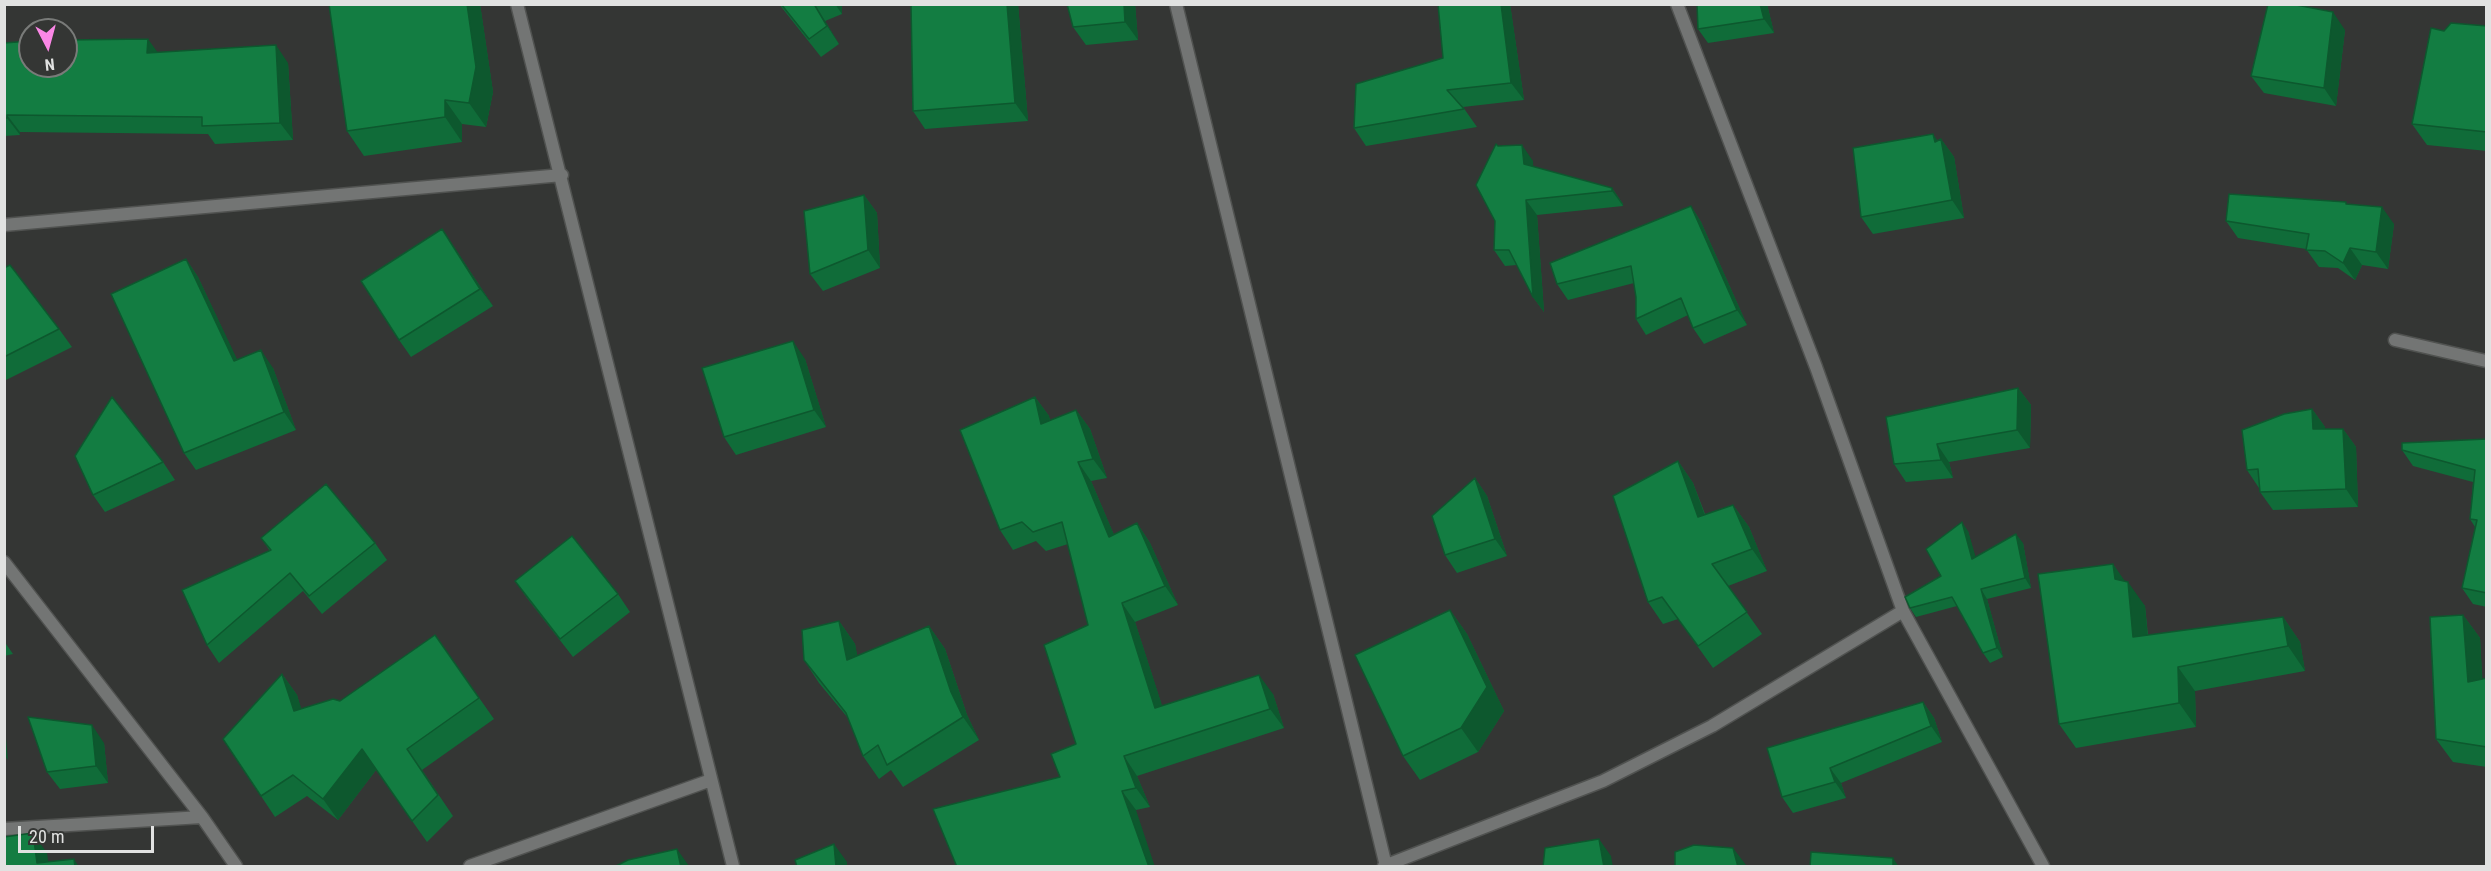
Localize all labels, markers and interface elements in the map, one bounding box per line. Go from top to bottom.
north arrow [18,18,78,78]
text: N [44,54,56,74]
scale bar [21,814,158,852]
text: 20 m [29,826,64,847]

